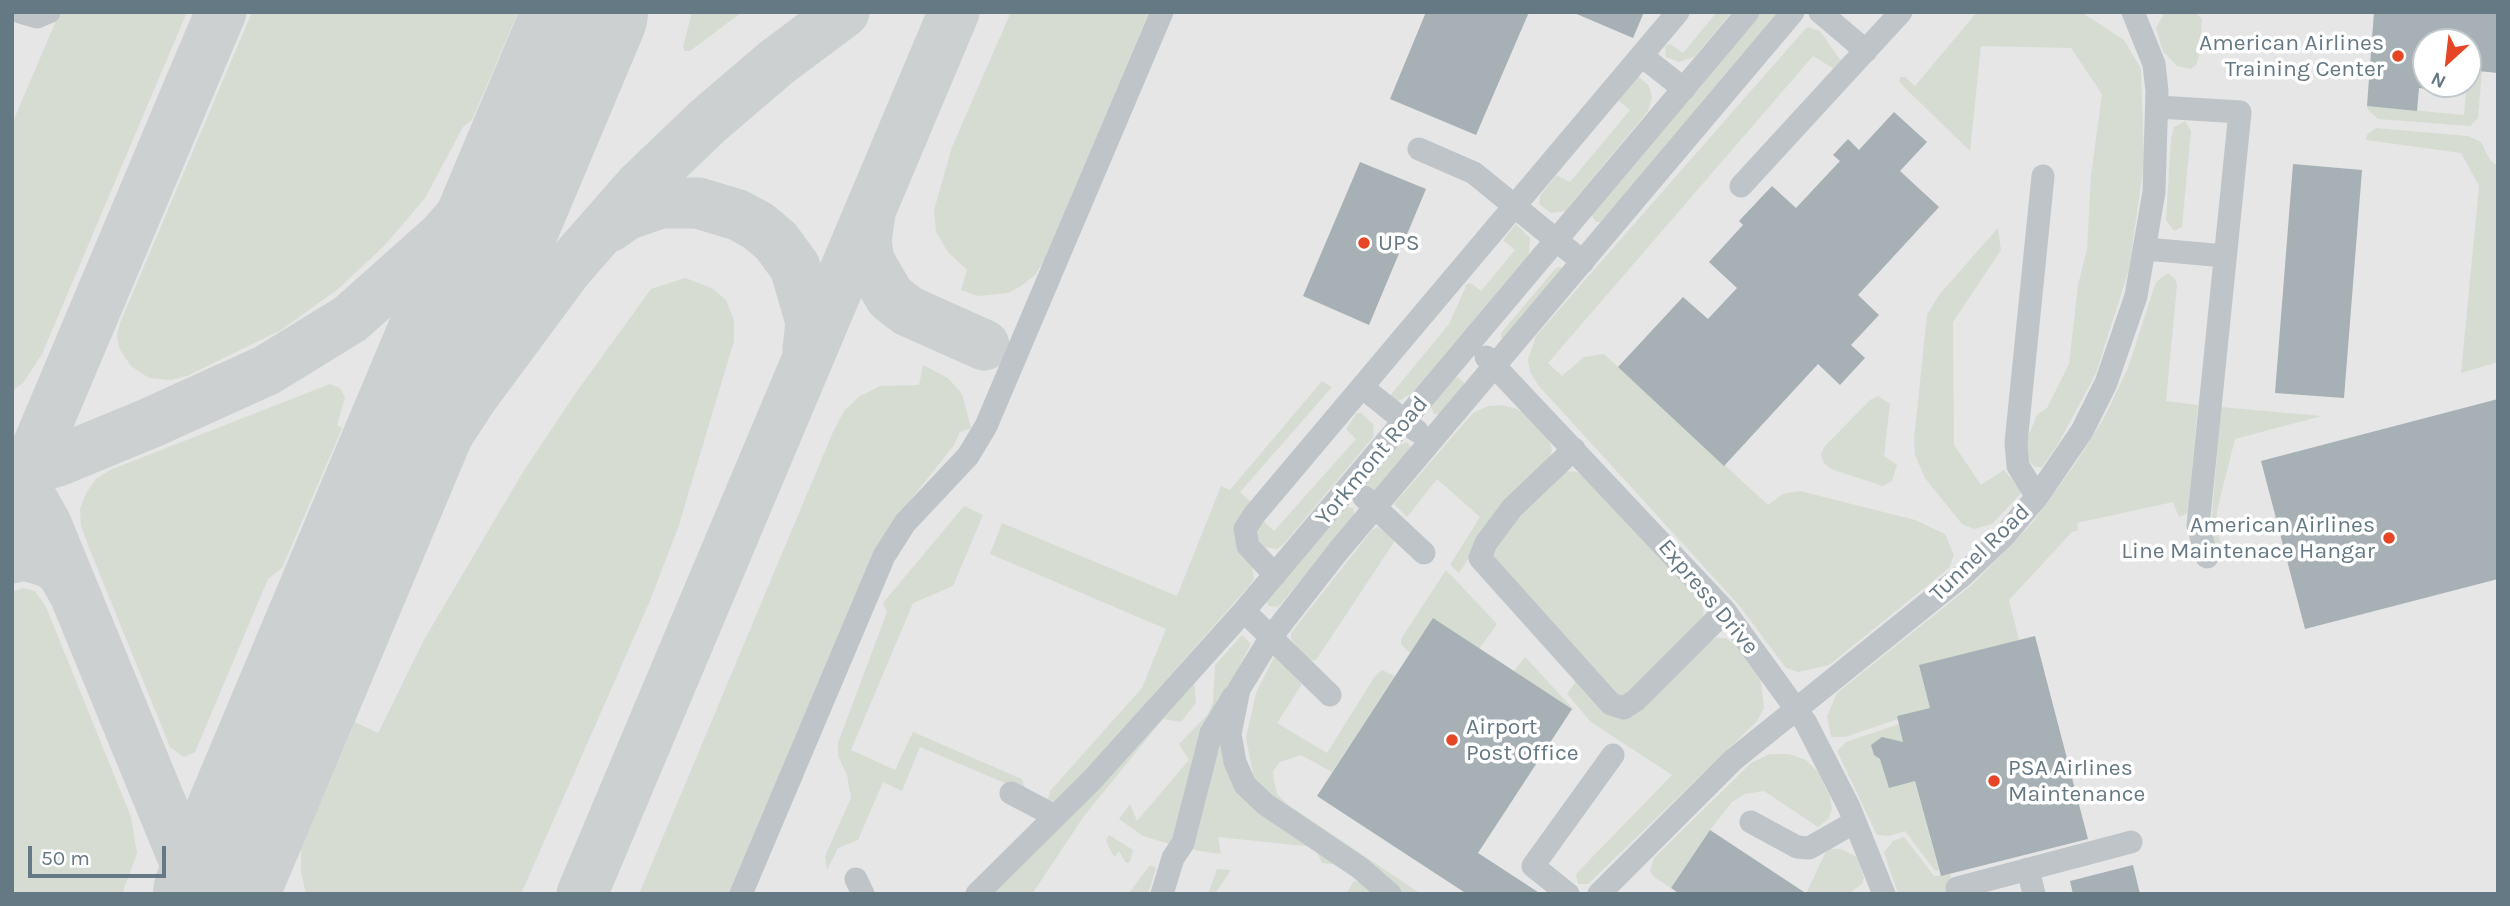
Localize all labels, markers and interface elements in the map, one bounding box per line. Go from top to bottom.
north arrow [2412,28,2482,98]
place label: American Airlines Training Center [2199,29,2384,83]
marker: American Airlines Training Center [2390,48,2406,64]
text: N [2427,67,2449,93]
place label: UPS [1378,229,1420,257]
marker: UPS [1356,235,1372,251]
street label: Yorkmont Road [1310,391,1434,531]
street label: Tunnel Road [1924,499,2036,607]
place label: American Airlines Line Maintenace Hangar [2121,511,2375,565]
marker: American Airlines Line Maintenace Hangar [2381,530,2397,546]
street label: Express Drive [1652,534,1764,660]
place label: Airport Post Office [1466,713,1579,767]
marker: Airport Post Office [1444,732,1460,748]
place label: PSA Airlines Maintenance [2008,754,2145,808]
marker: PSA Airlines Maintenance [1986,773,2002,789]
scale bar [32,832,170,876]
text: 50 m [41,846,90,870]

